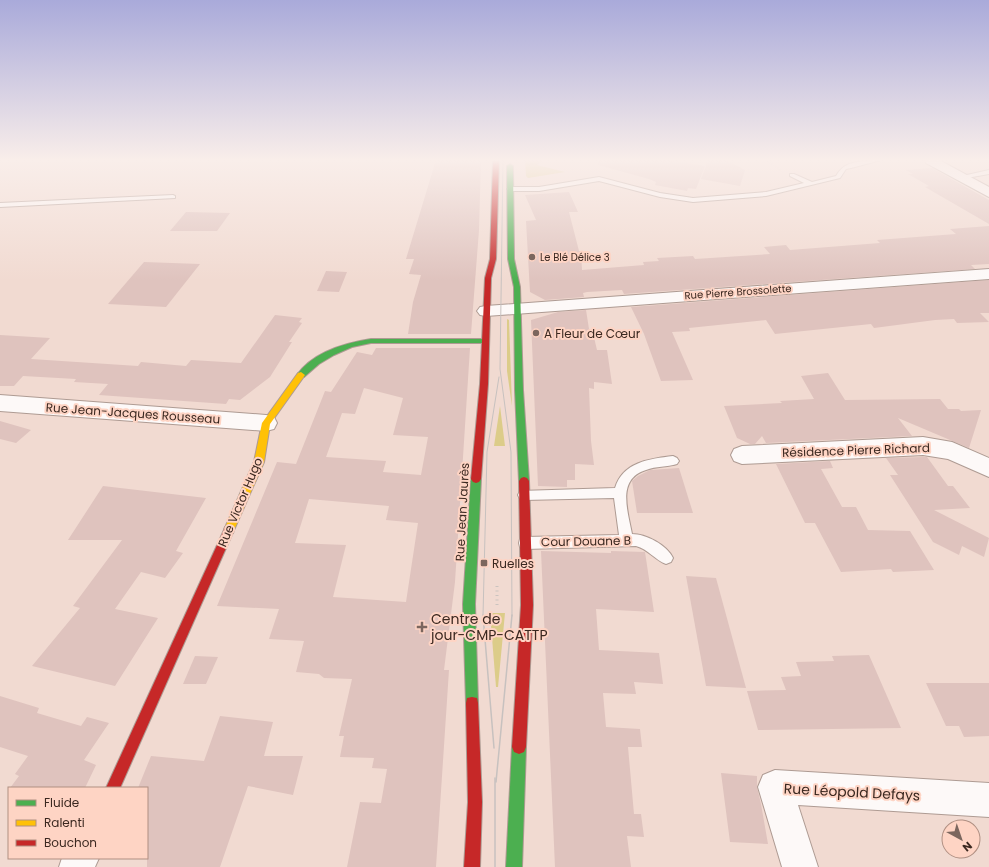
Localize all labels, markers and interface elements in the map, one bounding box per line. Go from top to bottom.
place label: Le Blé Délice 3 [540,250,610,265]
marker: Le Blé Délice 3 [527,252,537,262]
street label: Rue Pierre Brossolette [684,281,792,303]
place label: A Fleur de Cœur [544,325,641,342]
marker: A Fleur de Cœur [531,328,541,338]
street label: Rue Jean-Jacques Rousseau [45,398,221,428]
street label: Résidence Pierre Richard [782,439,930,461]
street label: Rue Victor Hugo [214,454,267,549]
street label: Rue Jean Jaurès [451,462,473,562]
street label: Cour Douane B [541,532,631,550]
place label: Ruelles [492,555,534,572]
marker: Ruelles [479,558,489,568]
place label: Centre de jour-CMP-CATTP [430,609,548,645]
marker: Centre de jour-CMP-CATTP [416,621,428,633]
street label: Rue Léopold Defays [783,778,921,806]
legend [8,787,148,859]
text: Fluide [44,794,79,811]
text: Ralenti [44,814,85,831]
north arrow [941,819,981,859]
text: Bouchon [44,834,97,851]
text: N [959,838,976,855]

